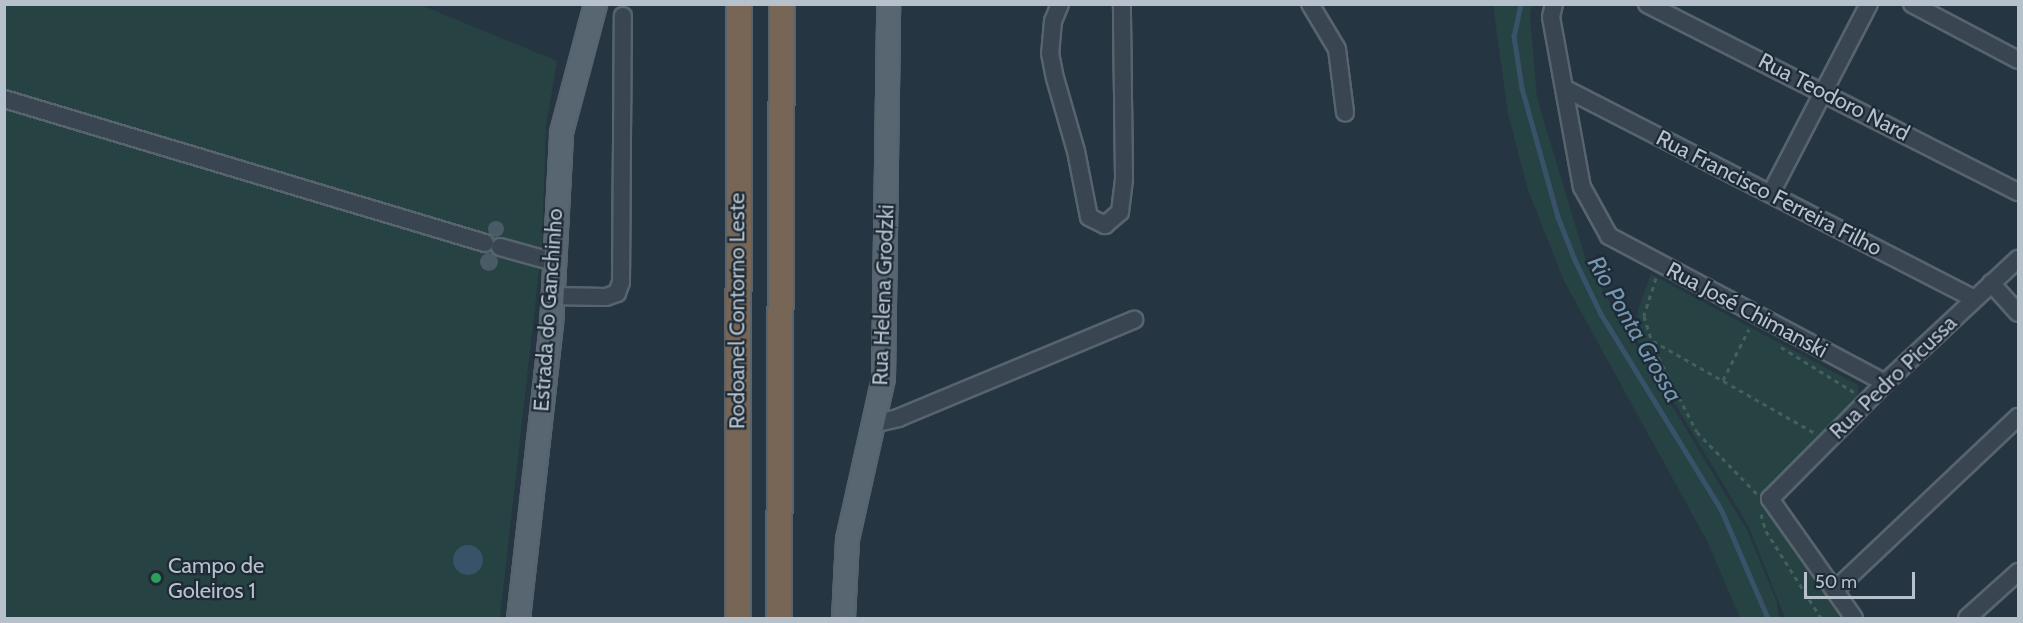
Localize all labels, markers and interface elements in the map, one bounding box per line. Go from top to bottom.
street label: Rua Teodoro Nard [1754,48,1914,146]
street label: Rua Francisco Ferreira Filho [1652,125,1886,261]
street label: Rodoanel Contorno Leste [724,193,750,429]
street label: Rua Helena Grodzki [867,204,899,386]
street label: Estrada do Ganchinho [528,208,568,412]
water label: Rio Ponta Grossa [1582,251,1688,407]
street label: Rua José Chimanski [1662,256,1832,364]
street label: Rua Pedro Picussa [1824,310,1962,444]
place label: Campo de Goleiros 1 [168,552,264,604]
scale bar [1807,560,1918,598]
marker: Campo de Goleiros 1 [149,571,163,585]
text: 50 m [1815,571,1857,593]

